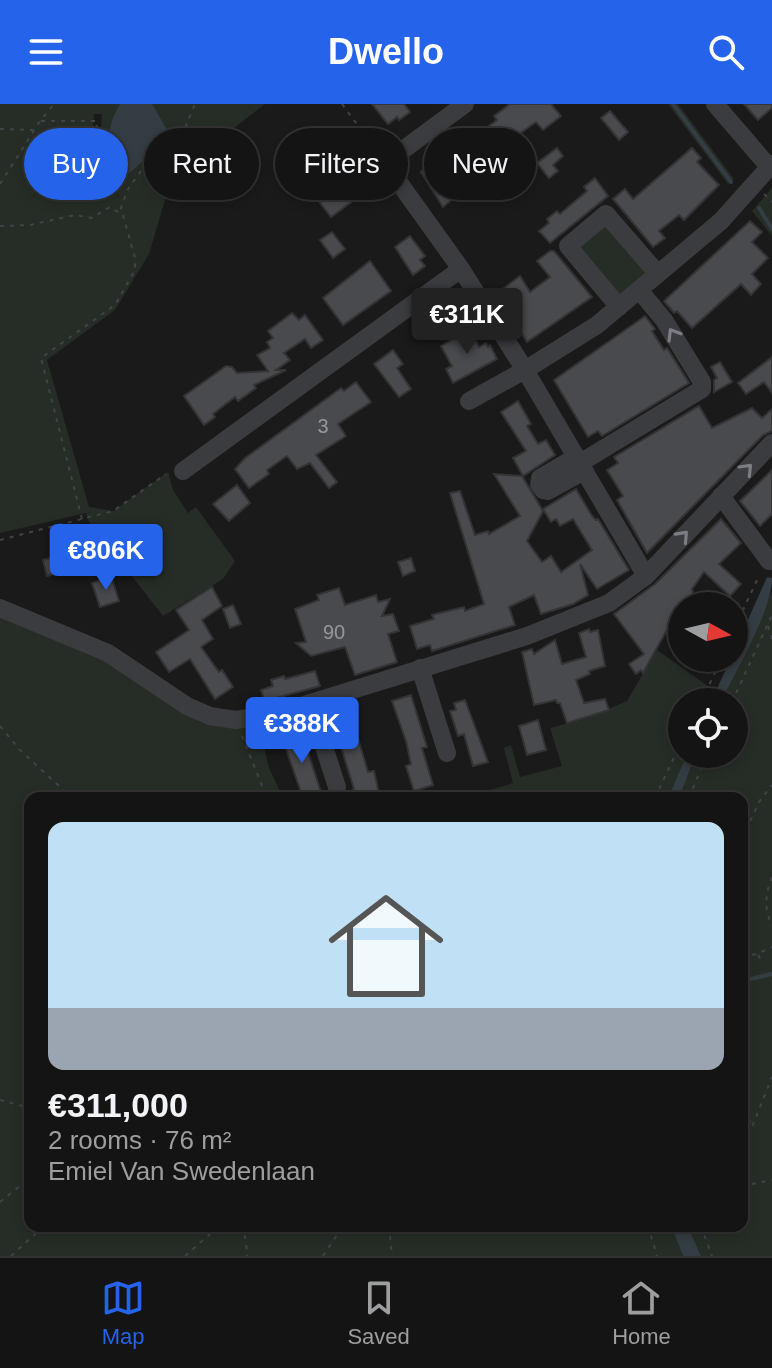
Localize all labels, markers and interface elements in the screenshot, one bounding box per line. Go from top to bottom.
icon: menu [24,30,68,74]
icon: search [704,30,748,74]
text: Dwello [328,31,444,72]
chip: Buy [24,128,128,200]
chip: Rent [144,128,259,200]
chip: Filters [275,128,408,200]
chip: New [424,128,536,200]
pin: €311K [411,288,523,356]
text: €311K [429,299,505,329]
one-way arrow [667,328,683,343]
house number: 3 [317,415,329,437]
one-way arrow [737,464,752,478]
pin: €806K [50,524,162,592]
one-way arrow [674,530,688,545]
text: €806K [68,535,144,565]
north arrow [668,592,748,672]
map controls [668,592,748,768]
house number: 90 [323,621,345,643]
button: locate [668,688,748,768]
pin: €388K [246,697,358,765]
text: €388K [264,708,340,738]
icon: home [314,874,458,1018]
text: €311,000 [48,1086,188,1124]
text: 2 rooms · 76 m² [48,1125,232,1155]
text: Emiel Van Swedenlaan [48,1156,315,1186]
tab: Map [101,1276,145,1350]
tab: Saved [347,1276,410,1350]
tab: Home [612,1276,671,1350]

